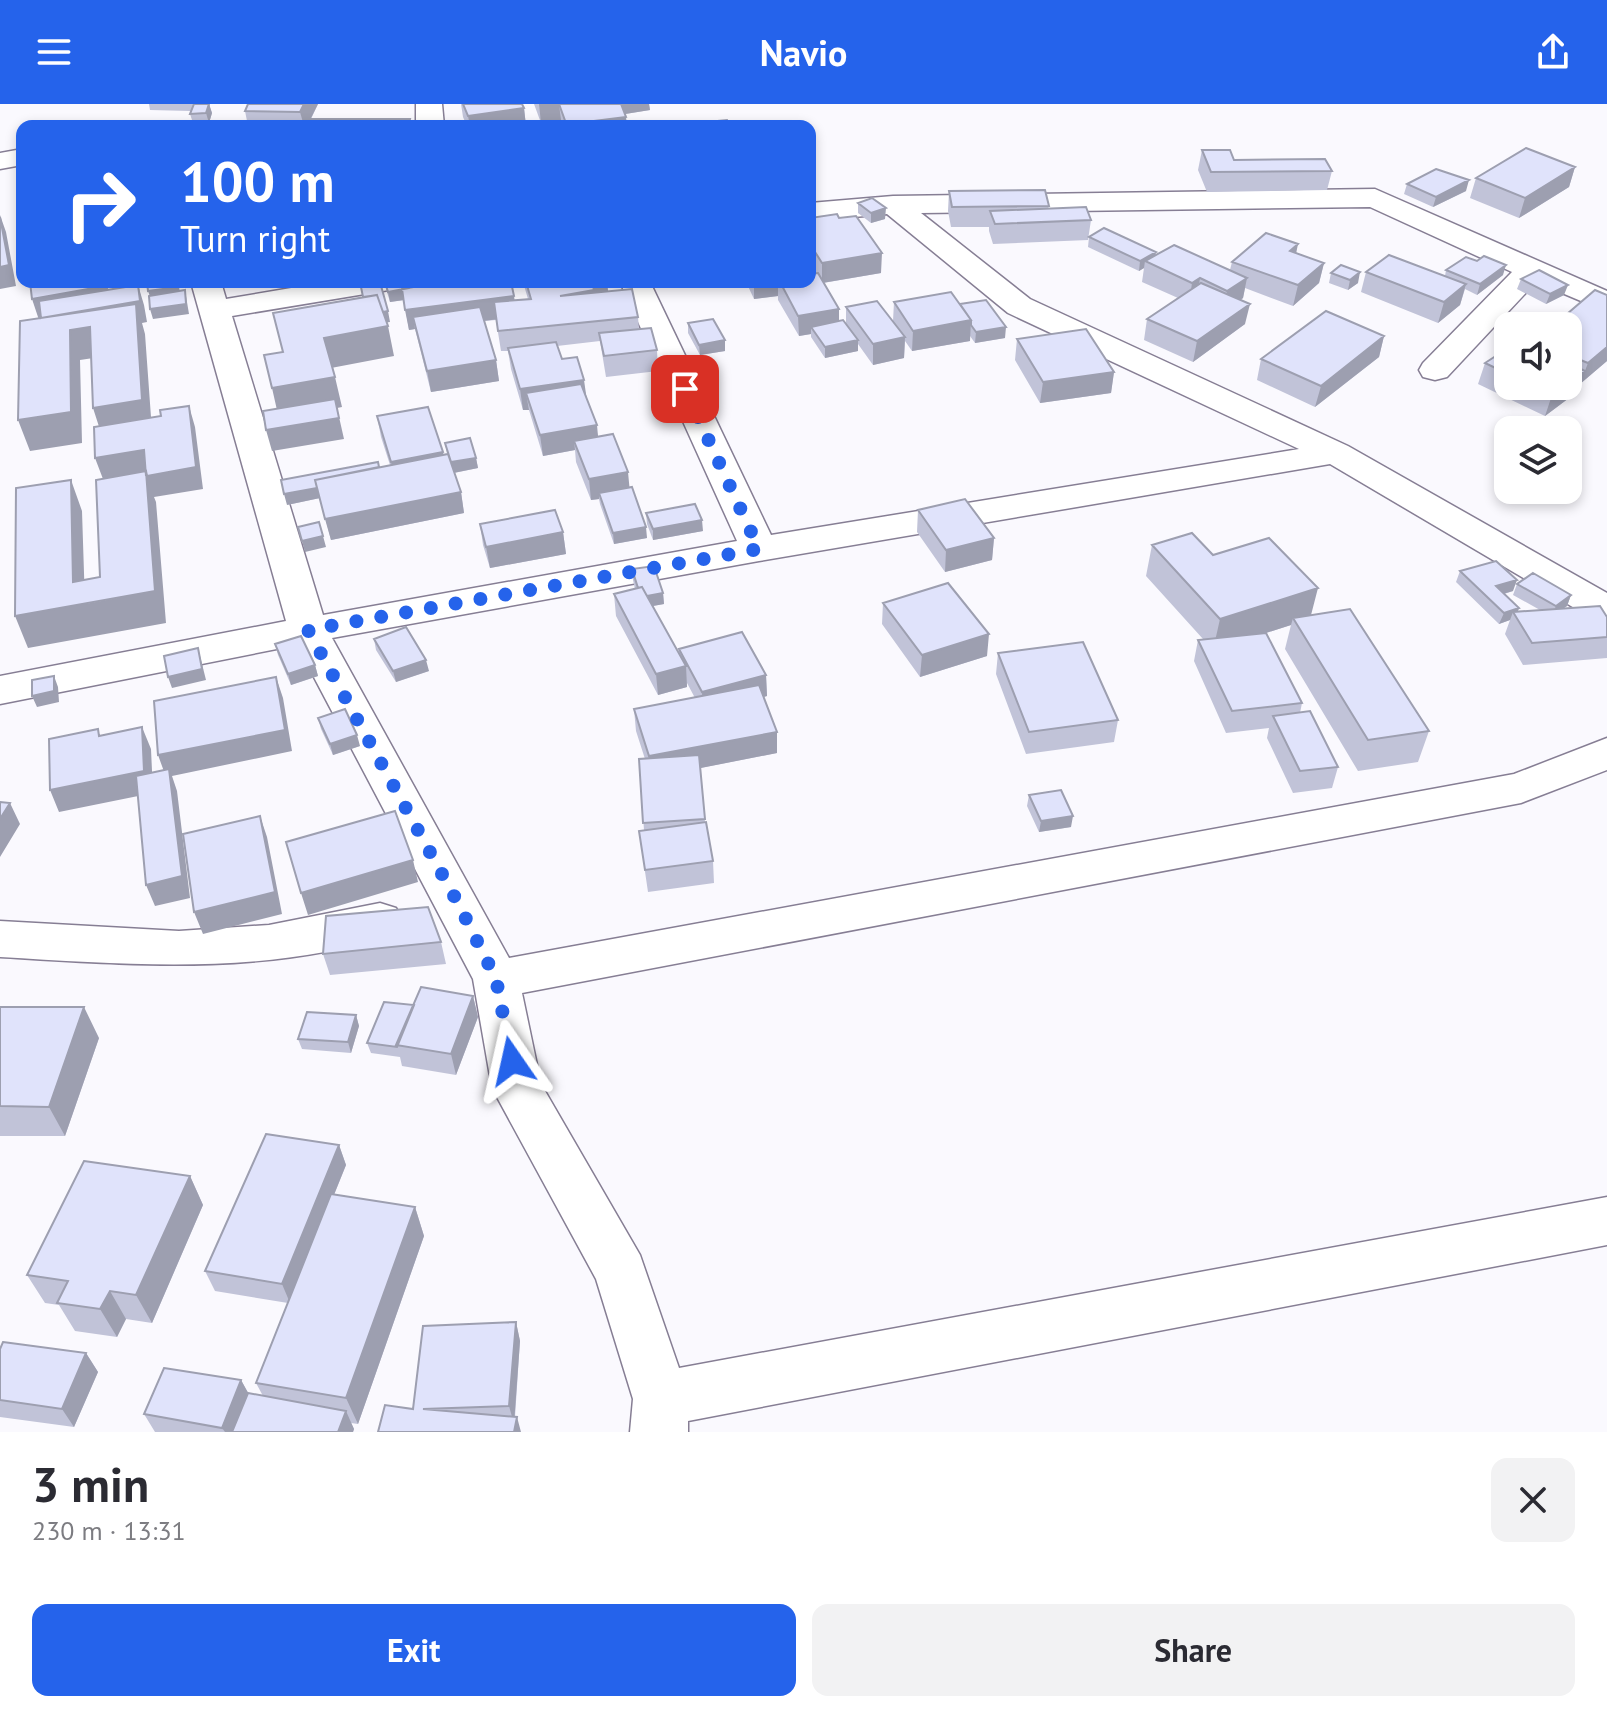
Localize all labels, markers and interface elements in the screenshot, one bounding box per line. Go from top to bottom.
text: Navio [760,29,847,76]
icon: menu [32,30,76,74]
icon: share [1531,30,1575,74]
text: 100 m [180,145,335,217]
icon: right [48,152,152,256]
text: Turn right [180,215,330,262]
map controls [1494,312,1582,504]
button: sound [1494,312,1582,400]
pin [651,355,719,423]
icon: arrive [663,367,707,411]
button: layers [1494,416,1582,504]
position arrow [470,1019,554,1103]
text: 3 min [32,1453,149,1515]
button: close [1491,1458,1575,1542]
text: 230 m · 13:31 [32,1514,186,1547]
button: Exit [32,1604,796,1696]
button: Share [812,1604,1575,1696]

